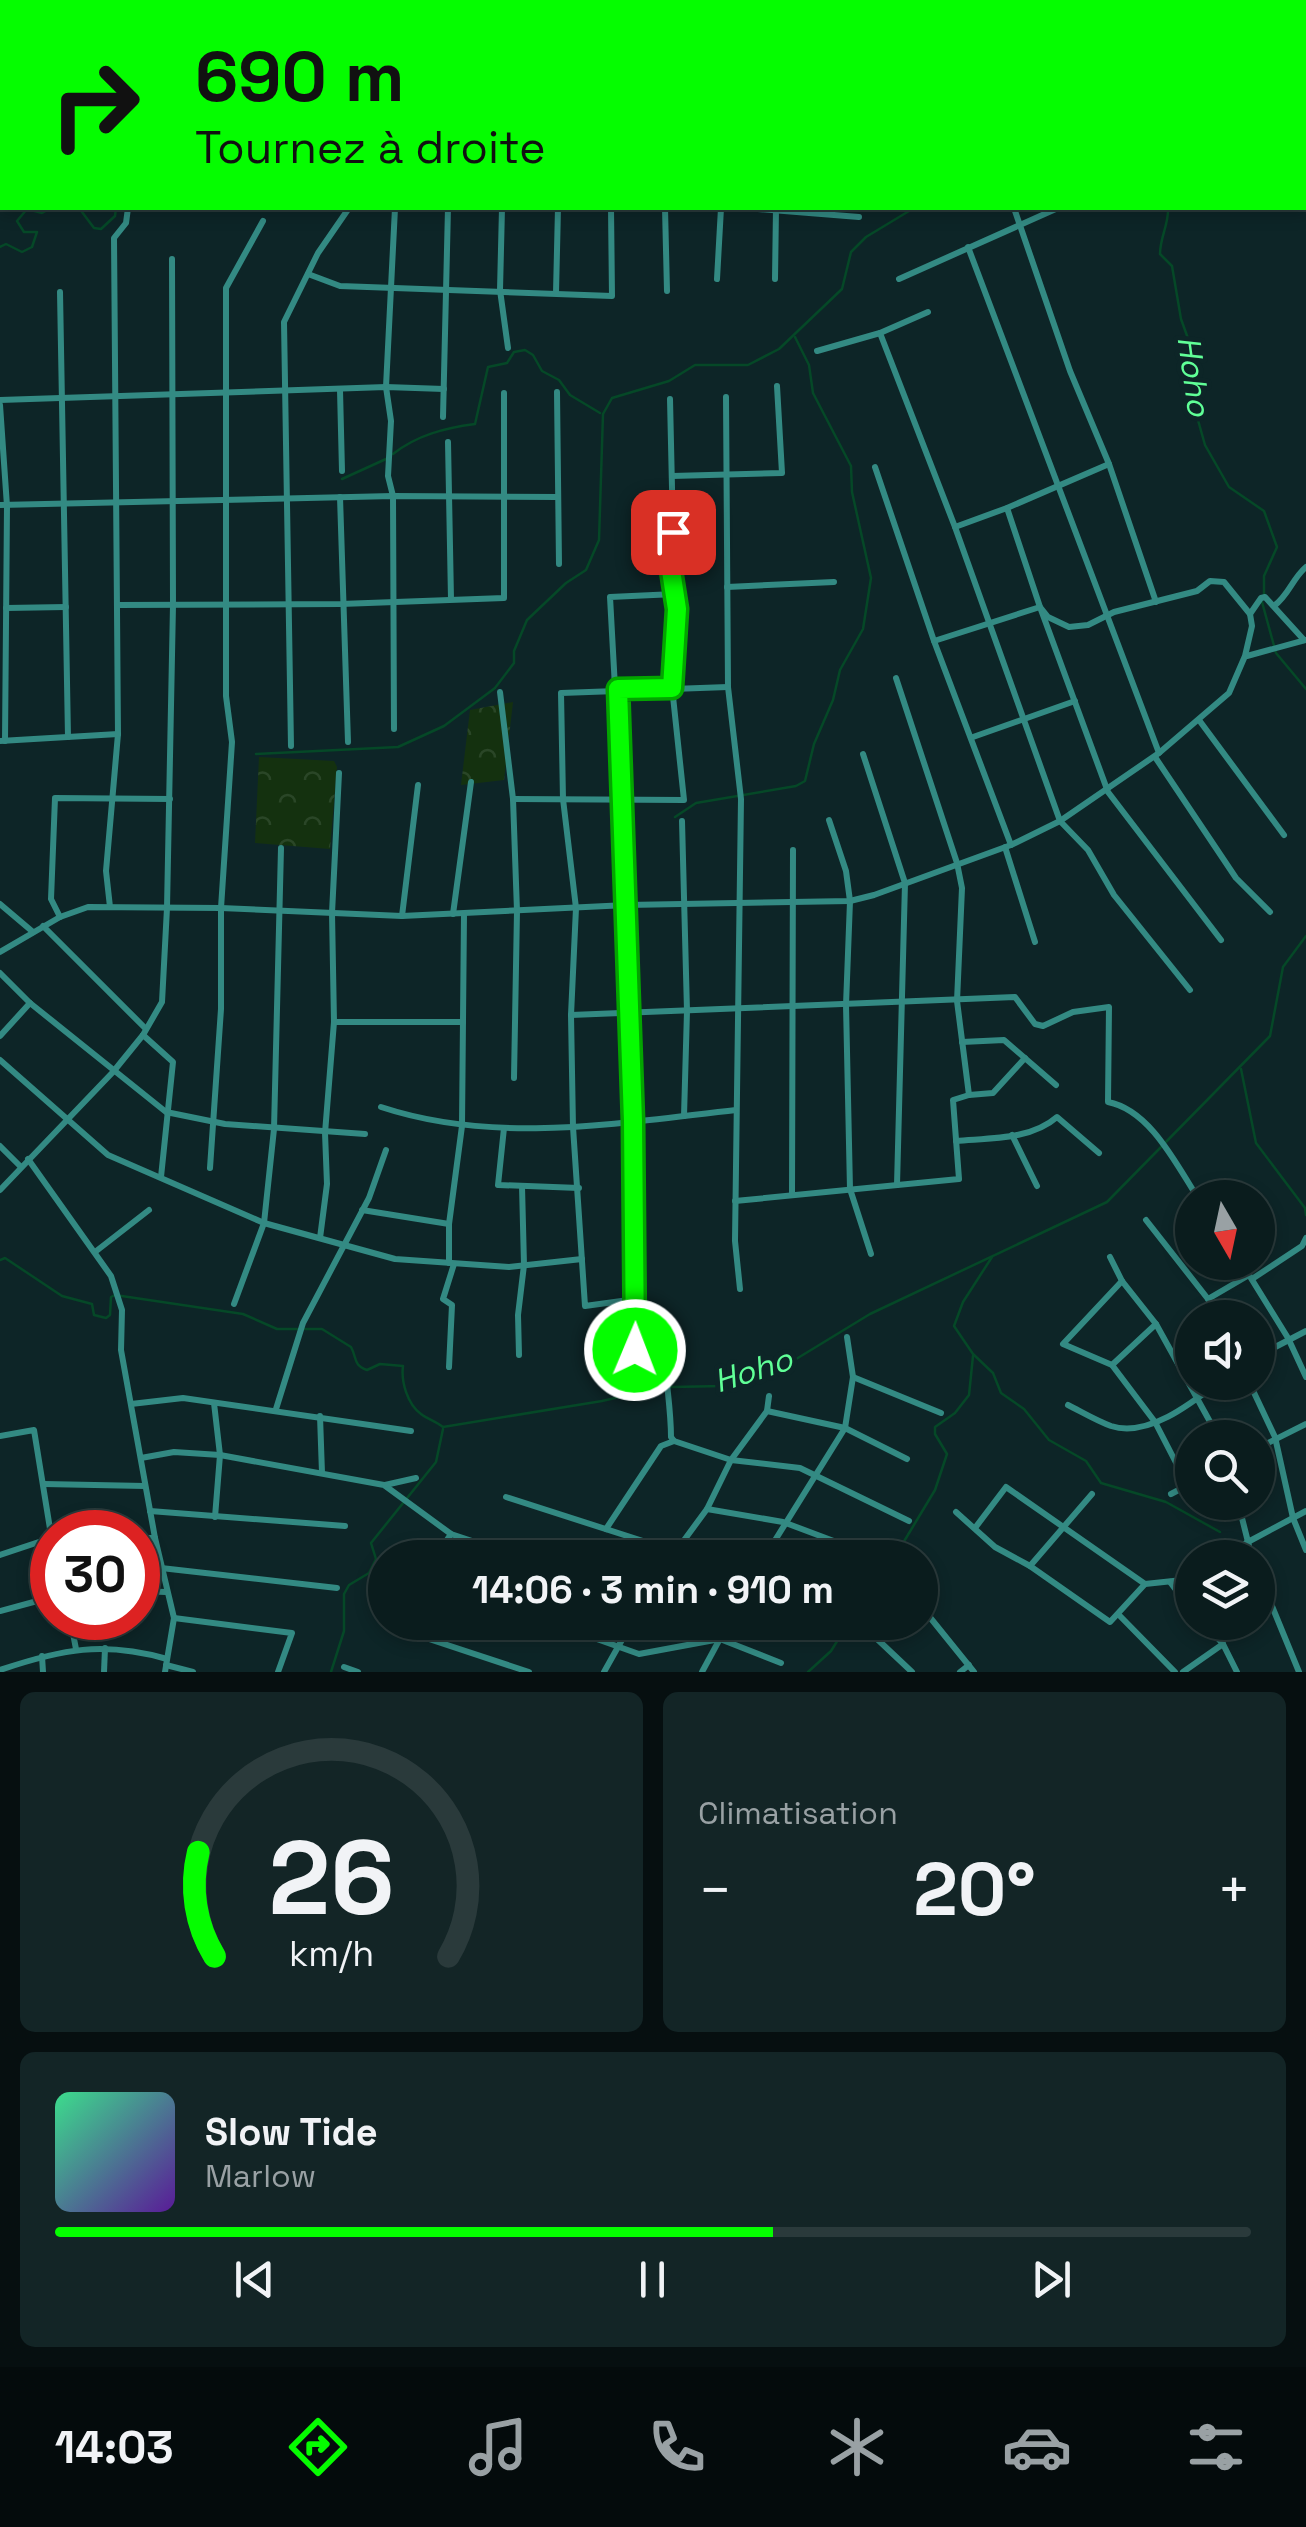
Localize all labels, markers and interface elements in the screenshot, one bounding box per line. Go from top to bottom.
text: 690 m [195,32,404,121]
icon: right [30,40,160,170]
text: Tournez à droite [195,119,546,176]
water label: Hoho [1169,334,1220,420]
pin [631,490,716,575]
icon: arrive [646,505,701,560]
north arrow [1175,1180,1275,1280]
map controls [1175,1180,1275,1640]
position arrow [583,1298,687,1402]
button: sound [1175,1300,1275,1400]
water label: Hoho [709,1338,798,1401]
button: search [1175,1420,1275,1520]
speed limit sign: 30 [30,1510,160,1640]
button: layers [1175,1540,1275,1640]
text: 14:06 · 3 min · 910 m [472,1566,834,1614]
text: Climatisation [698,1793,898,1833]
text: 26 [268,1812,395,1944]
text: 20° [913,1841,1036,1937]
text: − [698,1855,732,1925]
text: + [1217,1855,1251,1925]
text: km/h [289,1931,374,1976]
text: Slow Tide [205,2108,378,2156]
text: Marlow [205,2156,316,2196]
icon: previous [227,2252,282,2307]
icon: pause [625,2252,680,2307]
icon: next [1024,2252,1079,2307]
icon: directions [283,2412,353,2482]
icon: music [463,2412,533,2482]
icon: phone [642,2412,712,2482]
icon: climate [822,2412,892,2482]
icon: car [1002,2412,1072,2482]
icon: filters [1181,2412,1251,2482]
text: 14:03 [55,2419,174,2476]

